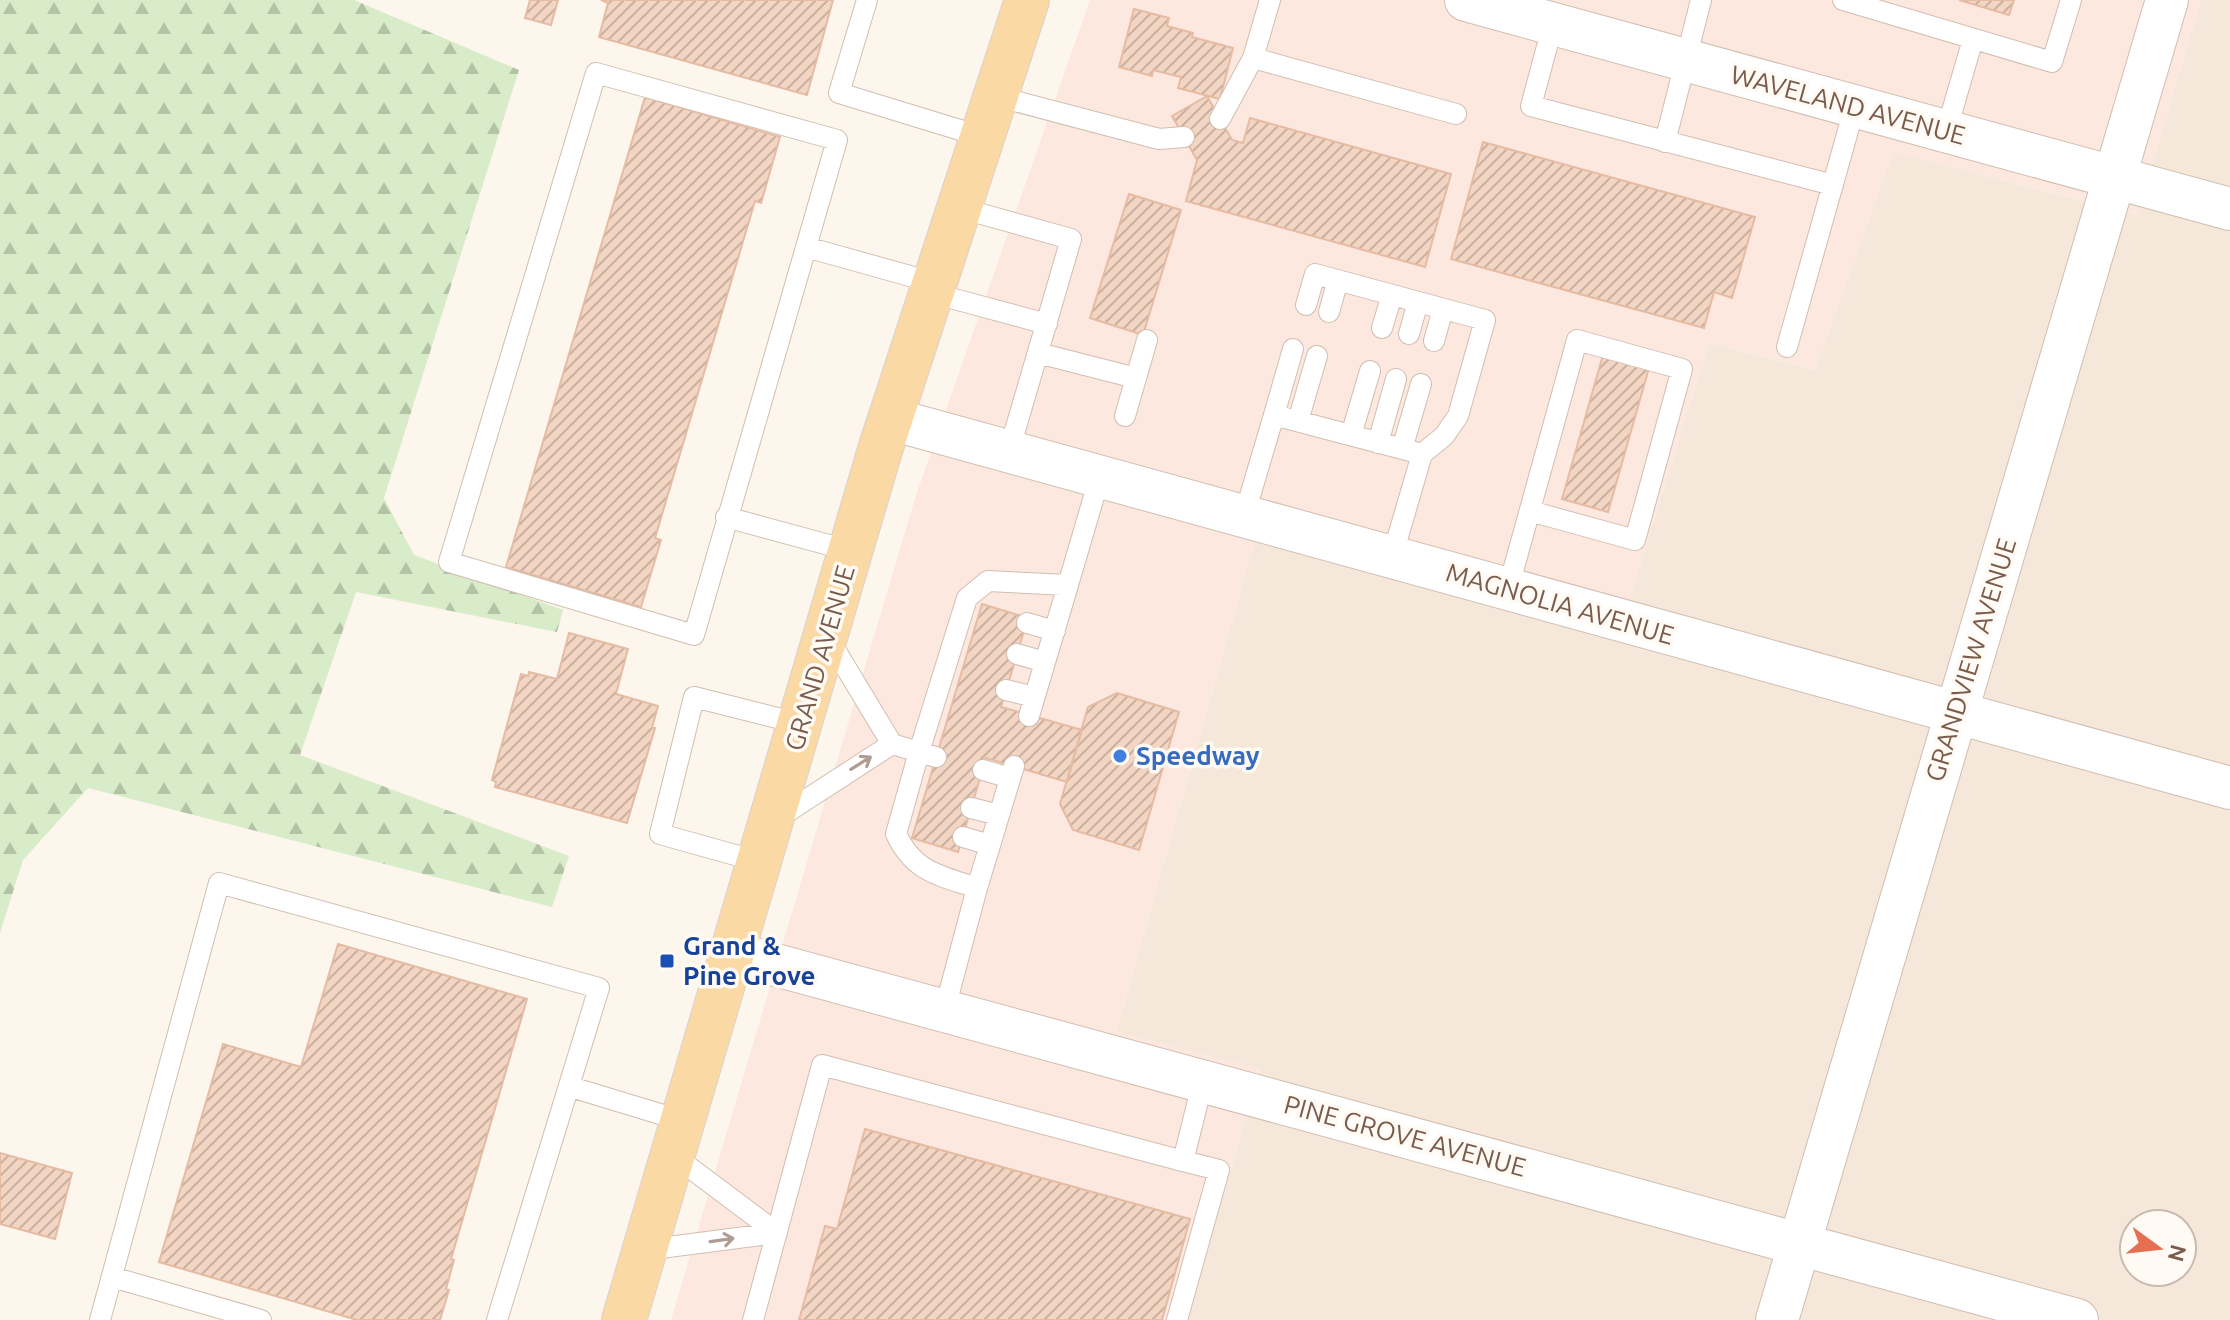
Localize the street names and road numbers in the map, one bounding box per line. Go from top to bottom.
street label: WAVELAND AVENUE [1728,59,1969,150]
street label: GRANDVIEW AVENUE [1920,535,2021,785]
street label: MAGNOLIA AVENUE [1443,557,1677,650]
street label: GRAND AVENUE [779,562,860,754]
street label: PINE GROVE AVENUE [1281,1089,1529,1182]

